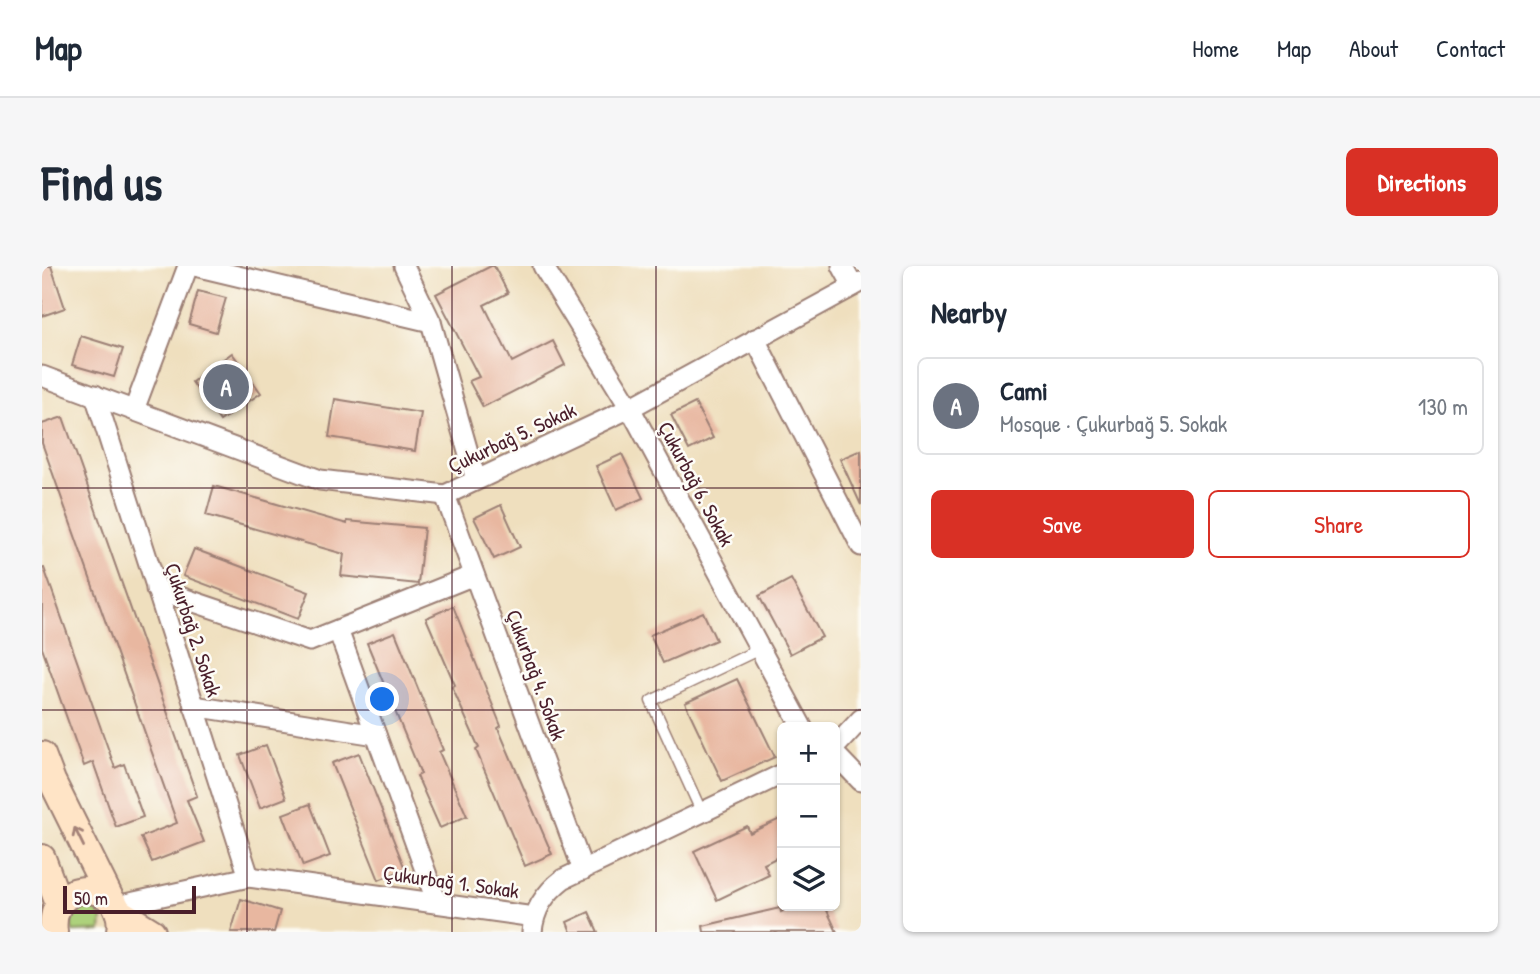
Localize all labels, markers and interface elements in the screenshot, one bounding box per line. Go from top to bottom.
text: Map [35,26,82,70]
text: Home [1192,32,1239,64]
text: Map [1277,32,1311,64]
text: About [1349,32,1398,64]
text: Contact [1436,32,1505,64]
button: Directions [1346,148,1498,216]
text: Find us [42,149,162,215]
text: Nearby [931,292,1007,332]
pin: A [203,361,249,413]
text: Cami [1000,373,1048,408]
text: A [950,391,962,422]
text: 130 m [1418,391,1468,422]
street label: Çukurbağ 5. Sokak [443,395,581,480]
text: Mosque · Çukurbağ 5. Sokak [1000,408,1227,439]
street label: Çukurbağ 6. Sokak [651,416,742,552]
button: Save [931,490,1194,558]
button: Share [1208,490,1470,558]
street label: Çukurbağ 2. Sokak [158,559,229,701]
street label: Çukurbağ 4. Sokak [499,605,574,744]
your location [365,682,399,716]
map controls [777,722,840,911]
button: + [777,722,840,785]
button: − [777,785,840,848]
one-way arrow [72,827,86,848]
button: layers [777,848,840,911]
street label: Çukurbağ 1. Sokak [381,858,521,905]
scale bar [63,883,196,915]
text: 50 m [74,885,108,911]

